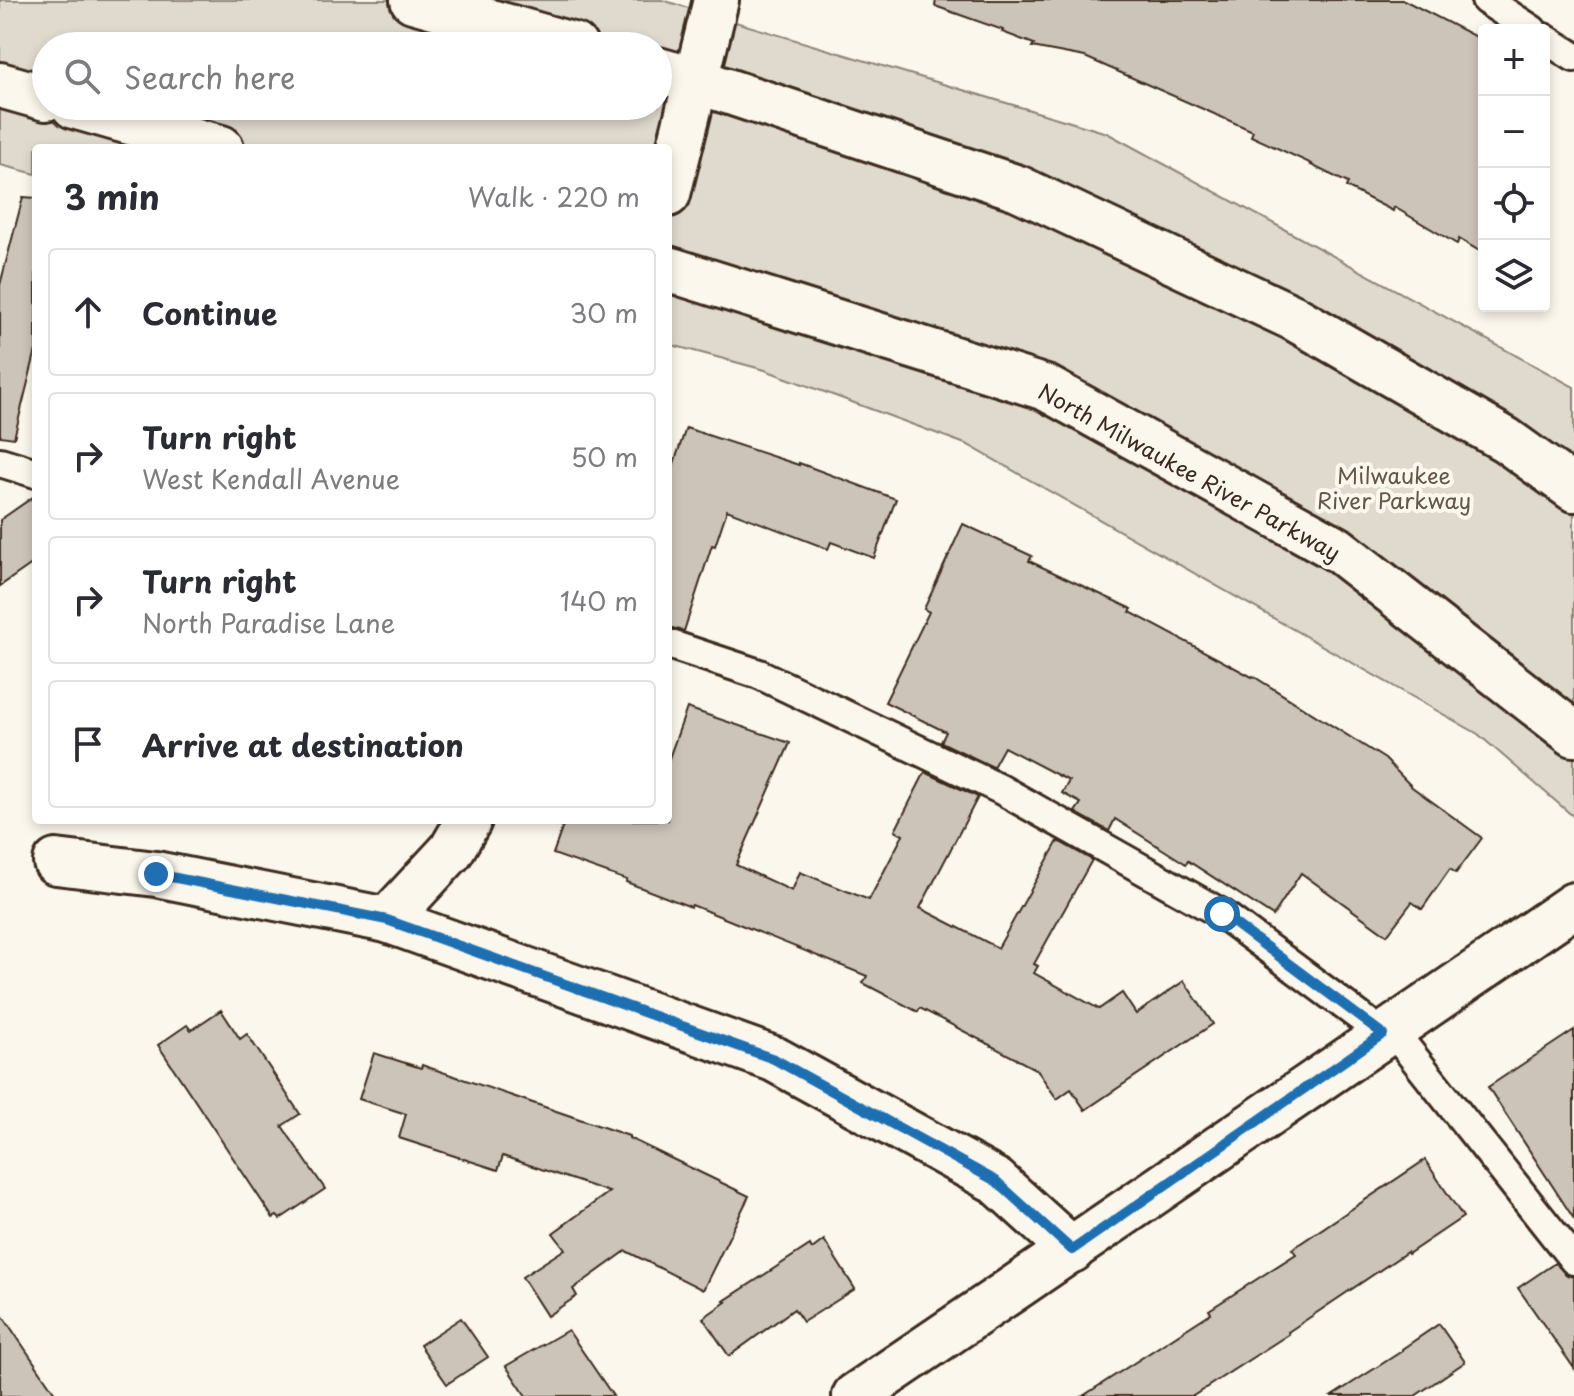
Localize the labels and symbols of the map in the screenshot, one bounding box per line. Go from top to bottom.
street label: North Milwaukee River Parkway [1033,374,1347,568]
park label: Milwaukee River Parkway [1317,458,1471,516]
route end [138,856,174,892]
route start [1204,896,1240,932]

